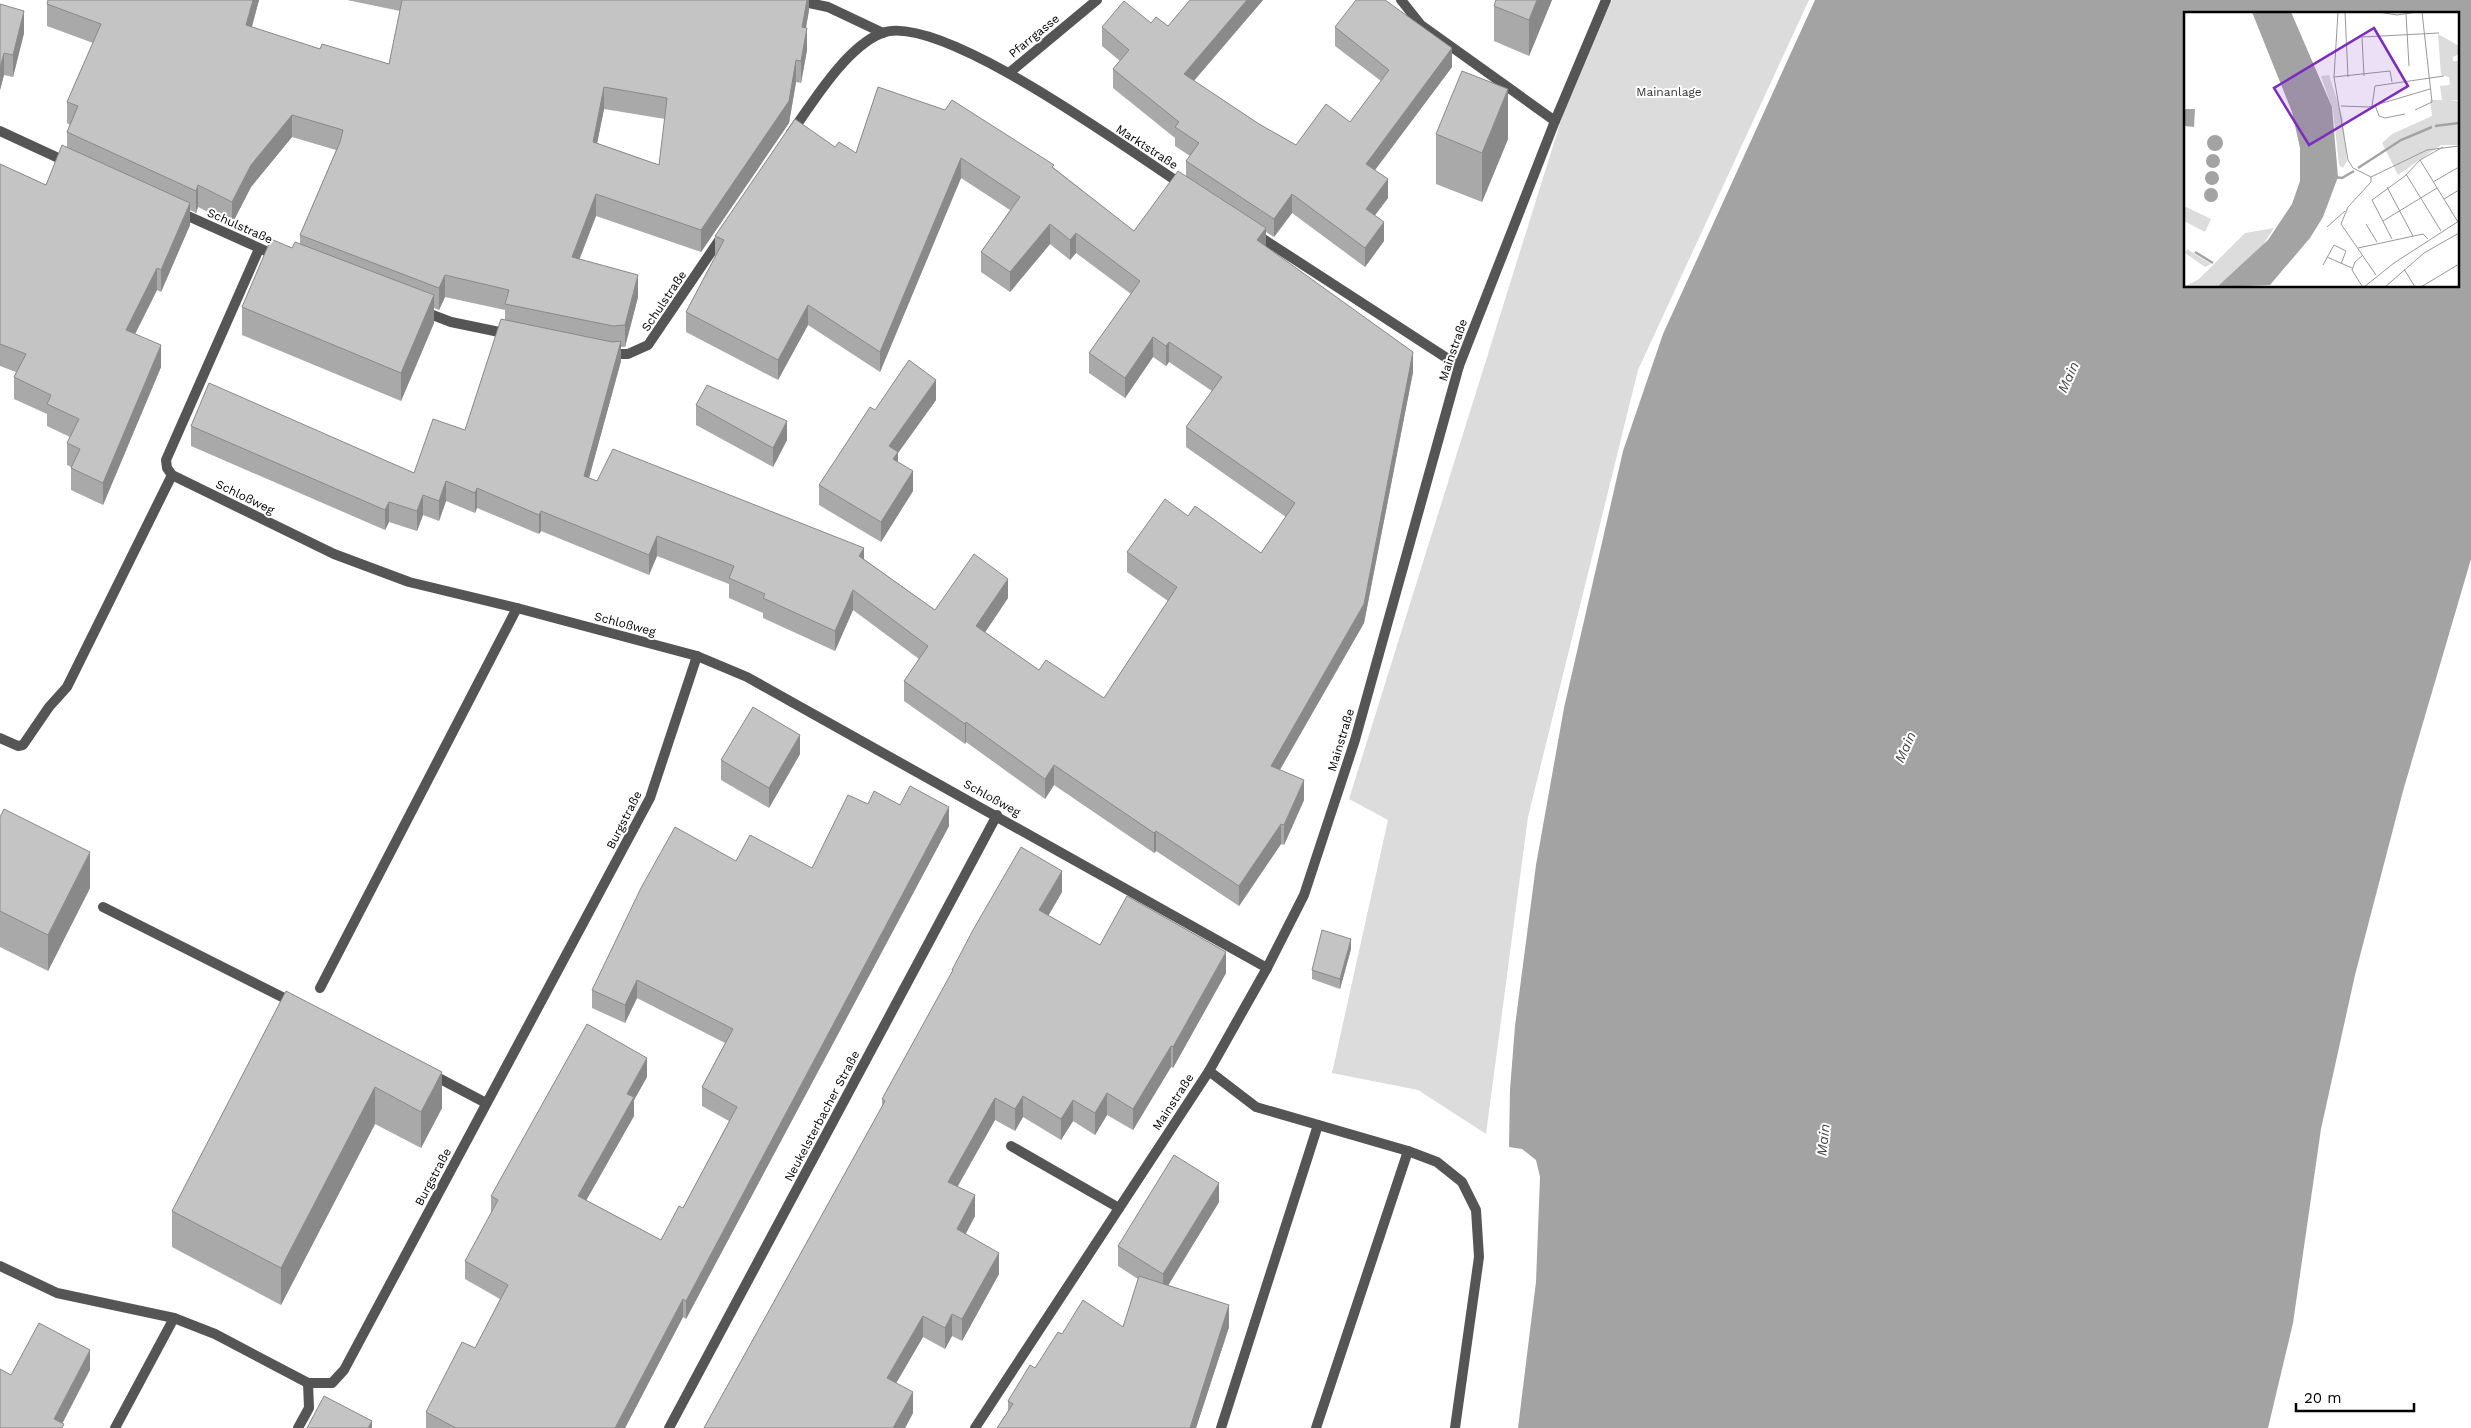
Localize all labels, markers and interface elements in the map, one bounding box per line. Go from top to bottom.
street label: Pfarrgasse [1006,11,1062,61]
inset map [2184,12,2458,288]
park label: Mainanlage [1636,85,1702,99]
street label: Marktstraße [1113,122,1181,172]
street label: Schulstraße [205,205,275,247]
street label: Schulstraße [639,268,689,334]
street label: Mainstraße [1436,317,1470,383]
water label: Main [2054,359,2082,395]
street label: Schloßweg [214,477,277,517]
street label: Schloßweg [593,609,658,639]
street label: Mainstraße [1325,707,1357,773]
water label: Main [1891,729,1919,765]
street label: Schloßweg [961,777,1024,820]
street label: Burgstraße [603,789,645,851]
street label: Neukelsterbacher Straße [782,1048,862,1184]
street label: Mainstraße [1149,1071,1197,1133]
water label: Main [1813,1123,1833,1157]
street label: Burgstraße [412,1146,454,1208]
scale bar [2296,1380,2414,1412]
text: 20 m [2304,1389,2342,1407]

